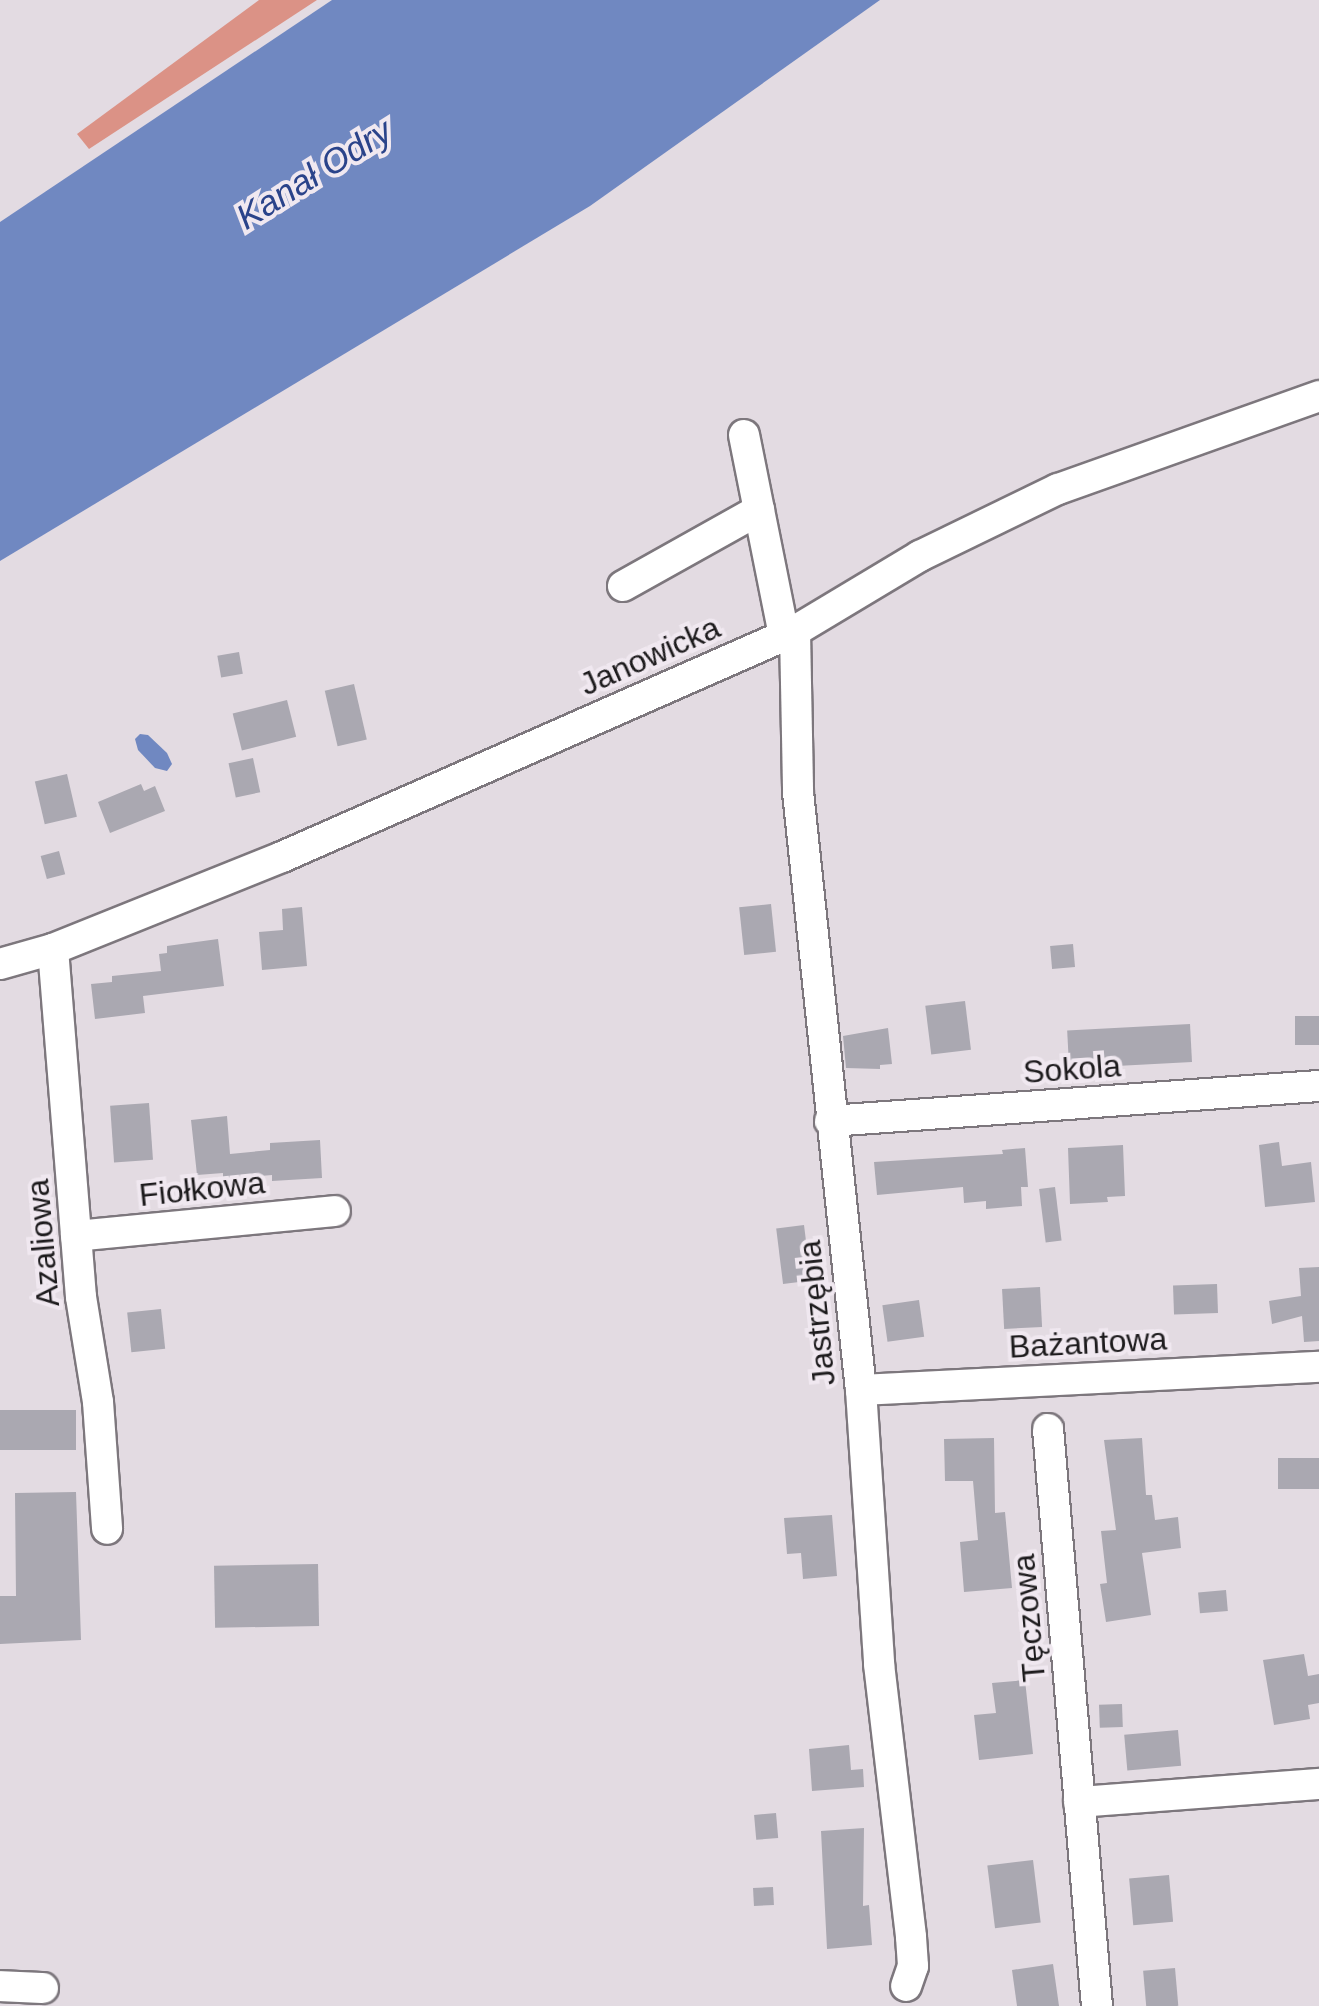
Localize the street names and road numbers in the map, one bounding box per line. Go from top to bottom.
street label: Janowicka [574,608,726,704]
street label: Sokola [1022,1046,1122,1092]
street label: Fiołkowa [137,1163,267,1215]
street label: Azaliowa [18,1178,68,1308]
street label: Jastrzębia [790,1238,844,1388]
street label: Bażantowa [1008,1320,1168,1366]
street label: Tęczowa [1004,1553,1054,1683]

